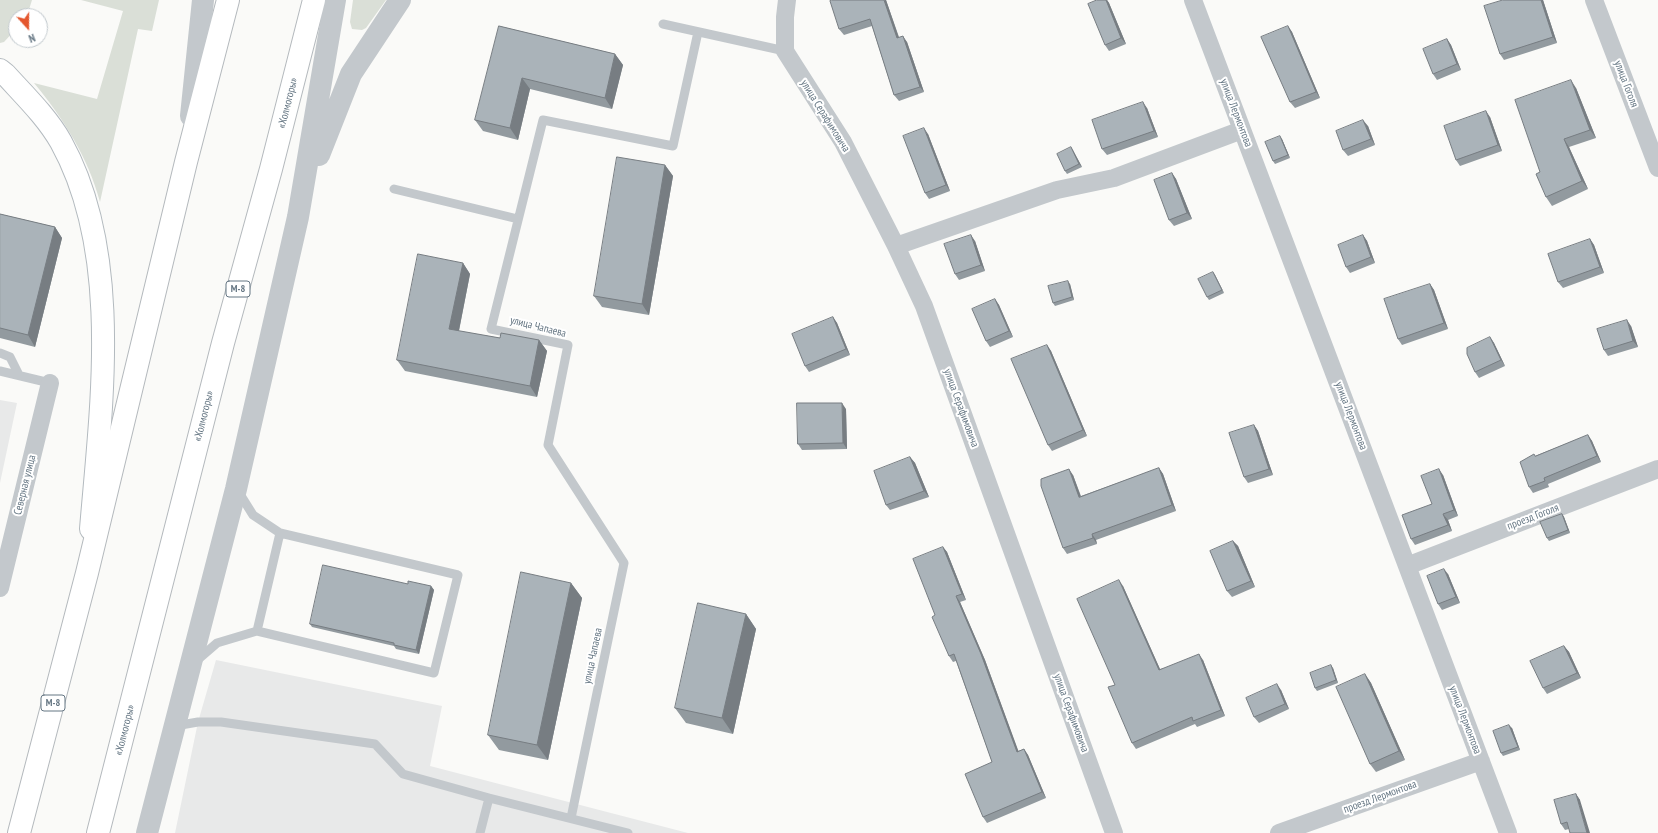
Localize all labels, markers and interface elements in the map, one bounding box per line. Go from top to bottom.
north arrow [8,8,48,48]
text: N [27,31,37,46]
street label: улица Гоголя [1611,59,1641,109]
street label: «Холмогоры» [275,76,301,130]
street label: улица Серафимовича [797,77,853,155]
street label: улица Лермонтова [1217,77,1255,149]
road number: М-8 [226,281,250,297]
street label: улица Чапаева [509,314,567,340]
street label: улица Серафимовича [941,367,981,449]
street label: улица Лермонтова [1332,380,1370,452]
street label: «Холмогоры» [191,389,217,443]
street label: Северная улица [11,454,39,516]
street label: проезд Гоголя [1505,501,1561,533]
street label: улица Чапаева [581,627,605,685]
street label: улица Серафимовича [1051,672,1091,754]
street label: улица Лермонтова [1446,684,1484,756]
road number: М-8 [41,695,65,711]
street label: «Холмогоры» [112,703,138,757]
street label: проезд Лермонтова [1342,778,1418,816]

